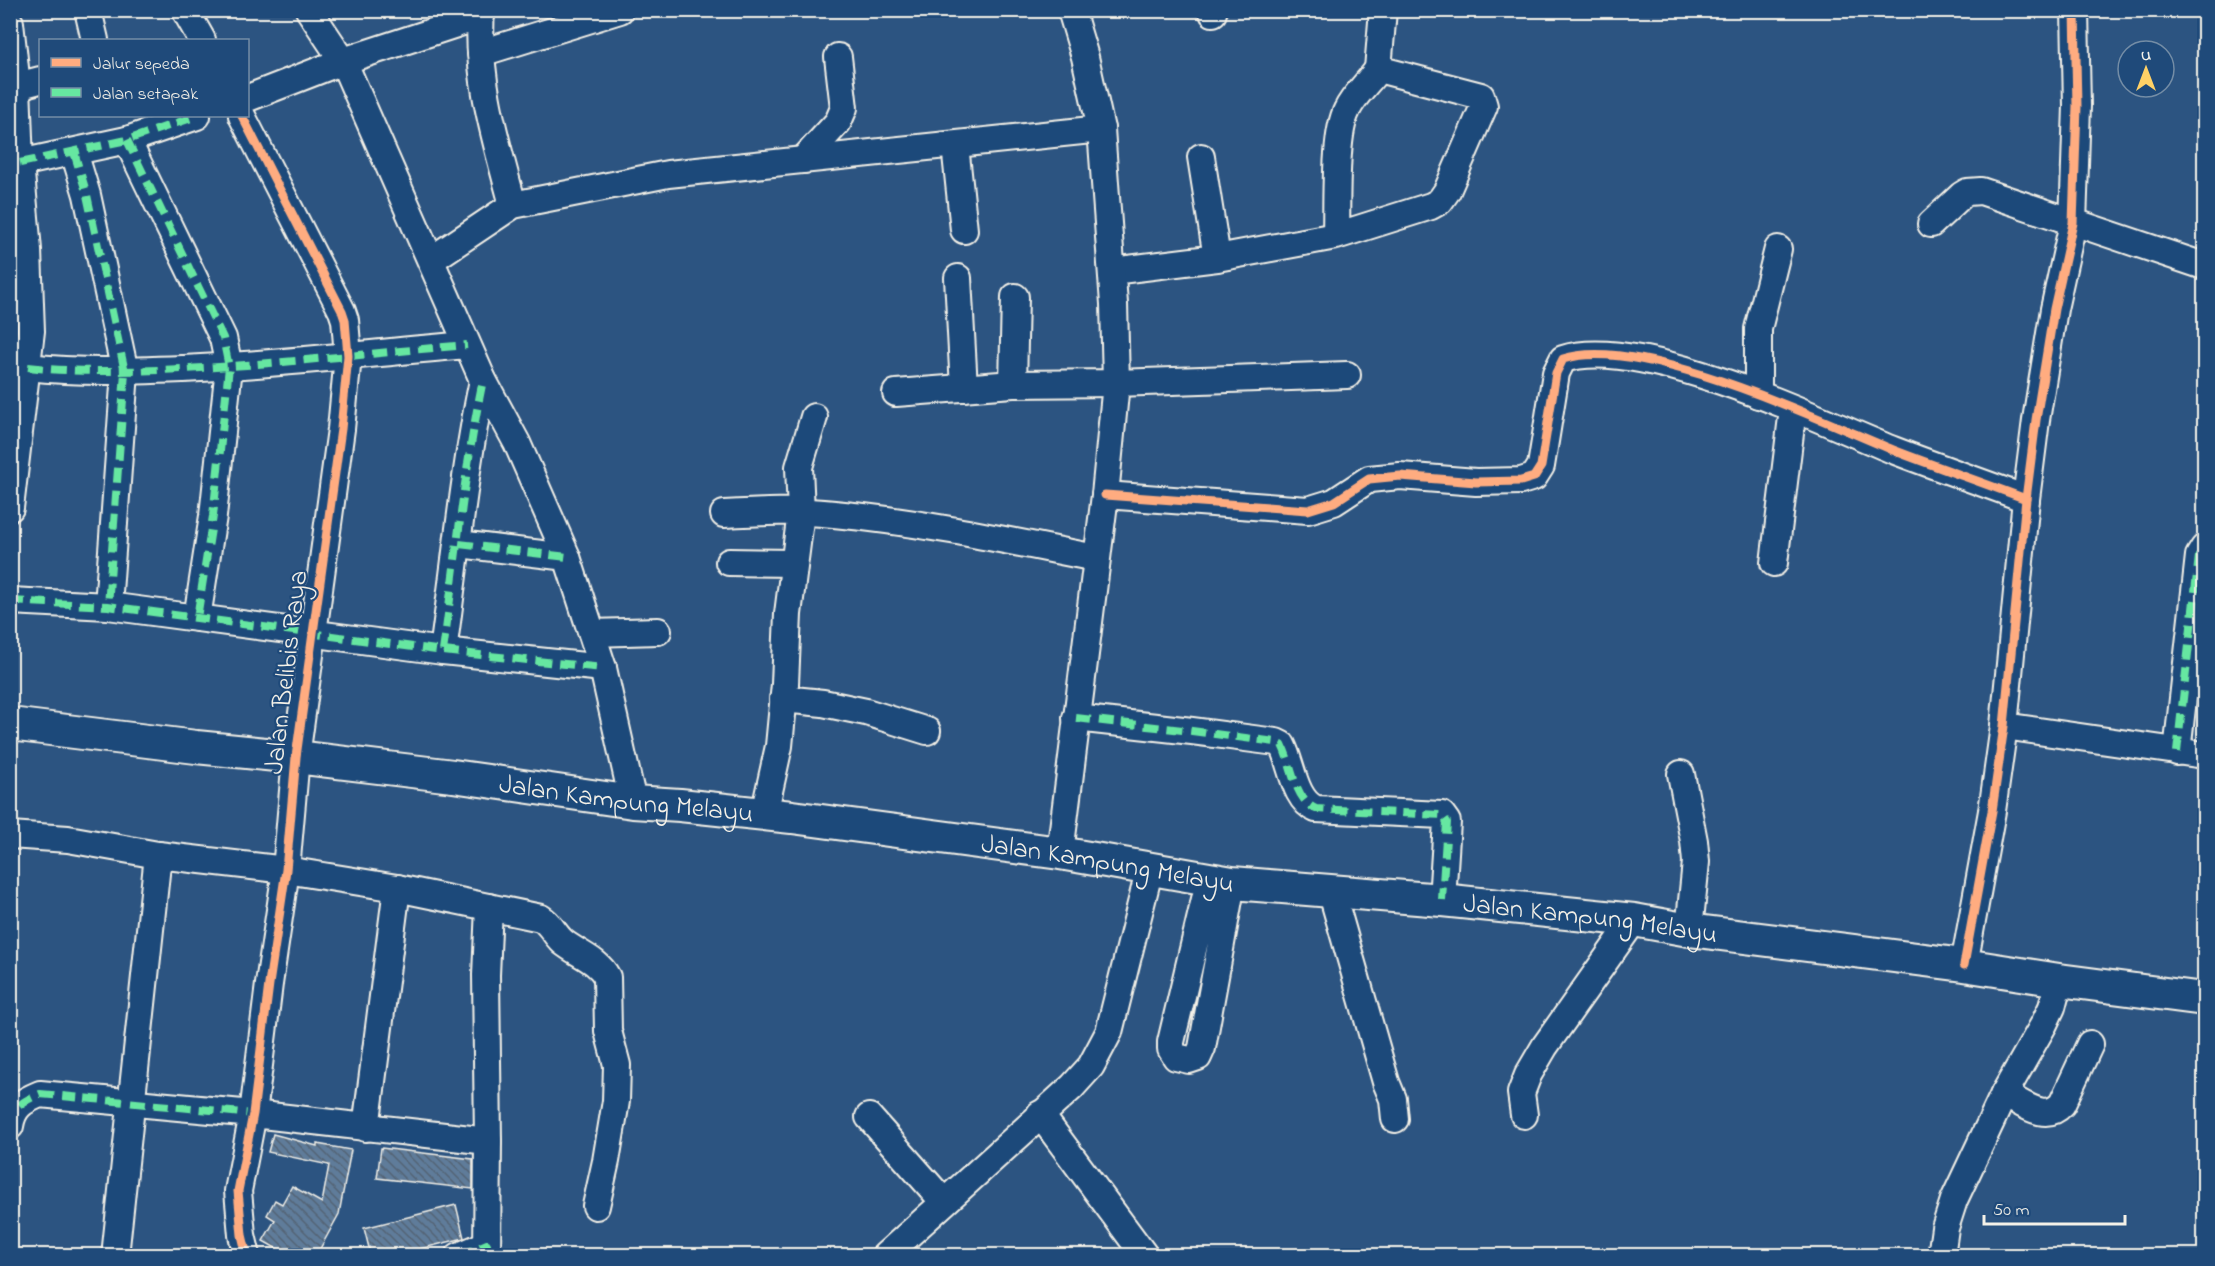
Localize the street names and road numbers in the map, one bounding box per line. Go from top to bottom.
street label: Jalan Belibis Raya [256,568,319,777]
street label: Jalan Kampung Melayu [496,766,755,835]
street label: Jalan Kampung Melayu [979,826,1237,905]
street label: Jalan Kampung Melayu [1461,885,1720,955]

